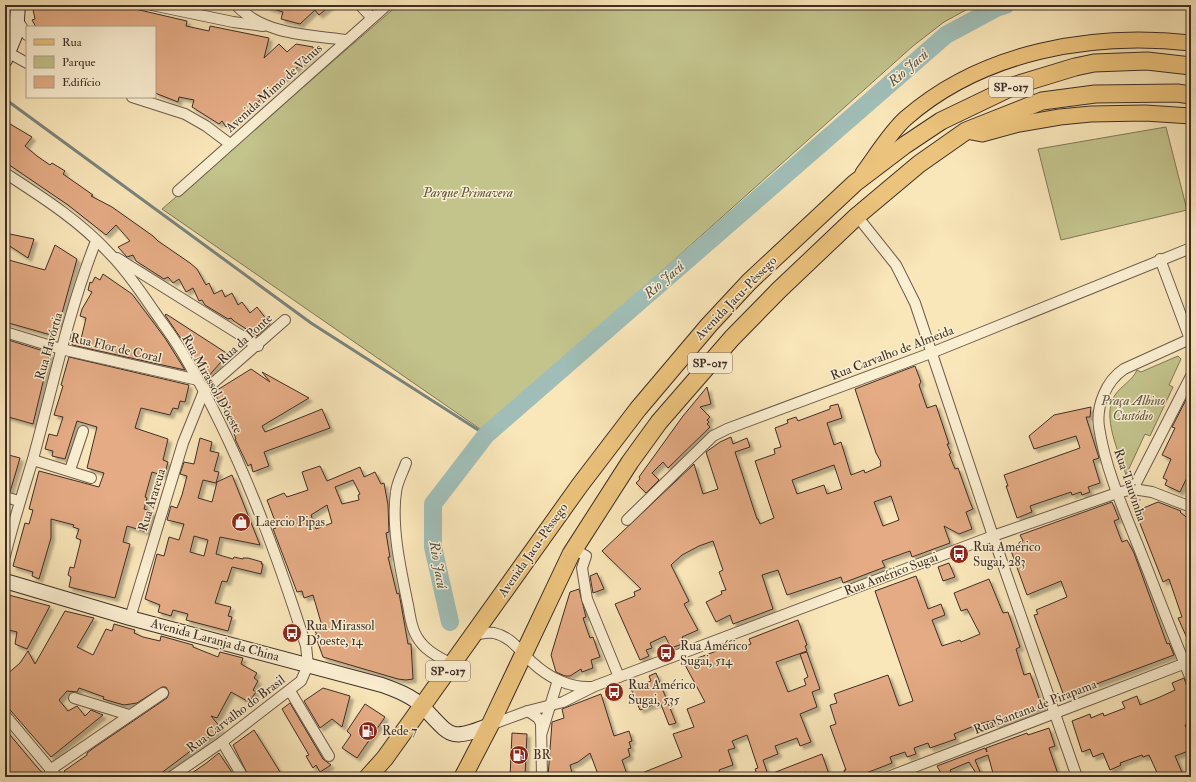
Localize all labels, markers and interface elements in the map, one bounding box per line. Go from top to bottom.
legend [26,26,156,98]
text: Rua [62,35,83,50]
street label: Avenida Mimo de Vênus [222,40,326,136]
water label: Rio Jacú [884,46,932,91]
text: Parque [62,55,96,70]
text: Edifício [62,75,101,90]
road number: SP-017 [989,77,1033,97]
park label: Parque Primavera [422,185,513,201]
street label: Avenida Jacu-Pêssego [691,253,780,344]
water label: Rio Jacú [640,258,688,303]
street label: Rua Havórtia [32,310,66,382]
street label: Rua da Ponte [214,310,276,368]
street label: Rua Carvalho de Almeida [828,322,956,384]
street label: Rua Flor de Coral [69,330,164,366]
street label: Rua Mirassol D'oeste [178,332,246,437]
road number: SP-017 [688,353,732,373]
park label: Praça Albino Custódio [1100,393,1165,424]
street label: Rua Taiuvinha [1110,447,1150,524]
street label: Rua Arareua [135,466,169,533]
street label: Avenida Jacu-Pêssego [494,500,571,601]
shop icon: Laercio Pipas [230,511,252,533]
place label: Laercio Pipas [255,514,326,531]
water label: Rio Jacú [425,539,451,590]
place label: Rua Américo Sugai, 283 [973,539,1040,570]
bus stop icon: Rua Américo Sugai, 283 [948,543,970,565]
street label: Rua Américo Sugai [842,549,941,599]
street label: Avenida Laranja da China [148,615,282,665]
place label: Rua Mirassol D'oeste, 14 [306,618,375,649]
bus stop icon: Rua Mirassol D'oeste, 14 [281,622,303,644]
place label: Rua Américo Sugai, 514 [680,638,747,669]
bus stop icon: Rua Américo Sugai, 514 [655,642,677,664]
road number: SP-017 [426,661,470,681]
street label: Rua Carvalho do Brasil [184,671,289,756]
street label: Rua Santana de Pirapama [971,676,1100,739]
place label: Rua Américo Sugai, 535 [628,677,695,708]
bus stop icon: Rua Américo Sugai, 535 [603,681,625,703]
fuel station icon: Rede 7 [357,720,379,742]
place label: Rede 7 [382,723,417,739]
fuel station icon: BR [508,744,530,766]
place label: BR [533,747,551,763]

